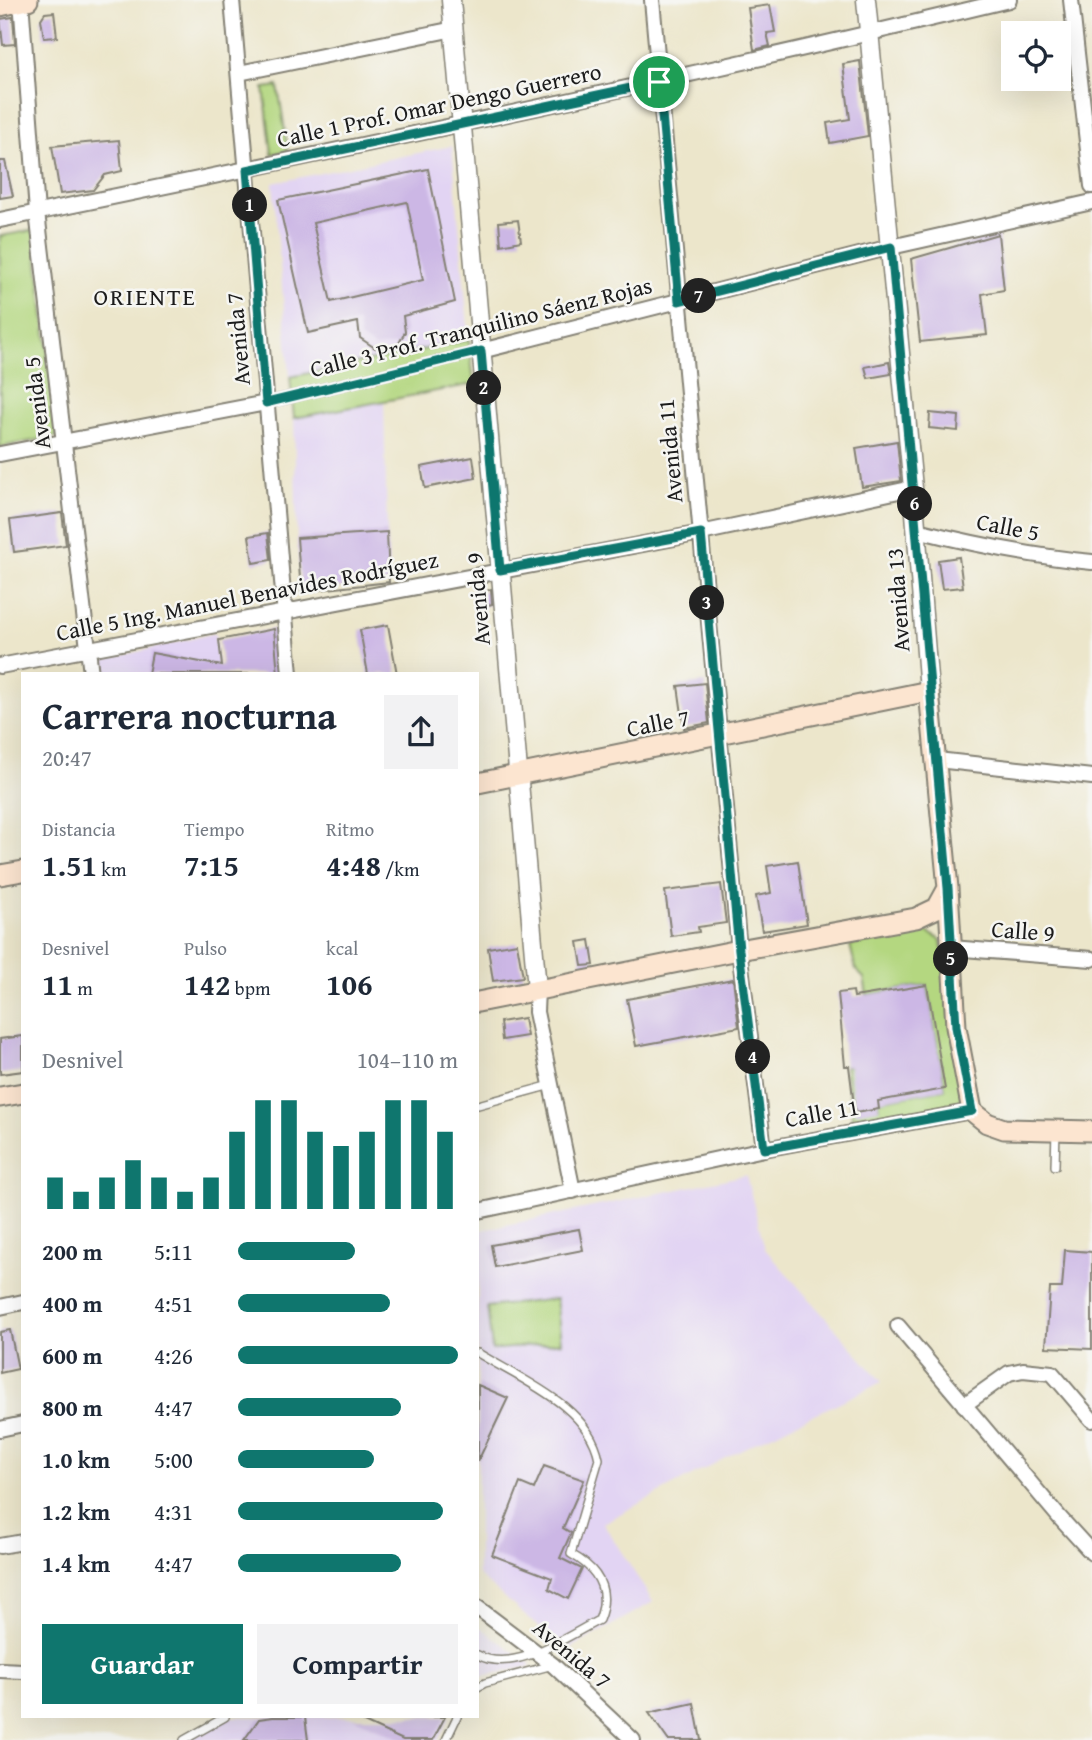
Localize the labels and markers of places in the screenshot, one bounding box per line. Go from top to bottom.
pin [629,52,689,112]
pin: 1 [232,188,268,222]
pin: 7 [682,278,716,314]
pin: 2 [466,370,502,406]
pin: 6 [898,486,932,522]
pin: 3 [690,586,724,620]
pin: 5 [934,942,968,976]
pin: 4 [736,1040,770,1074]

